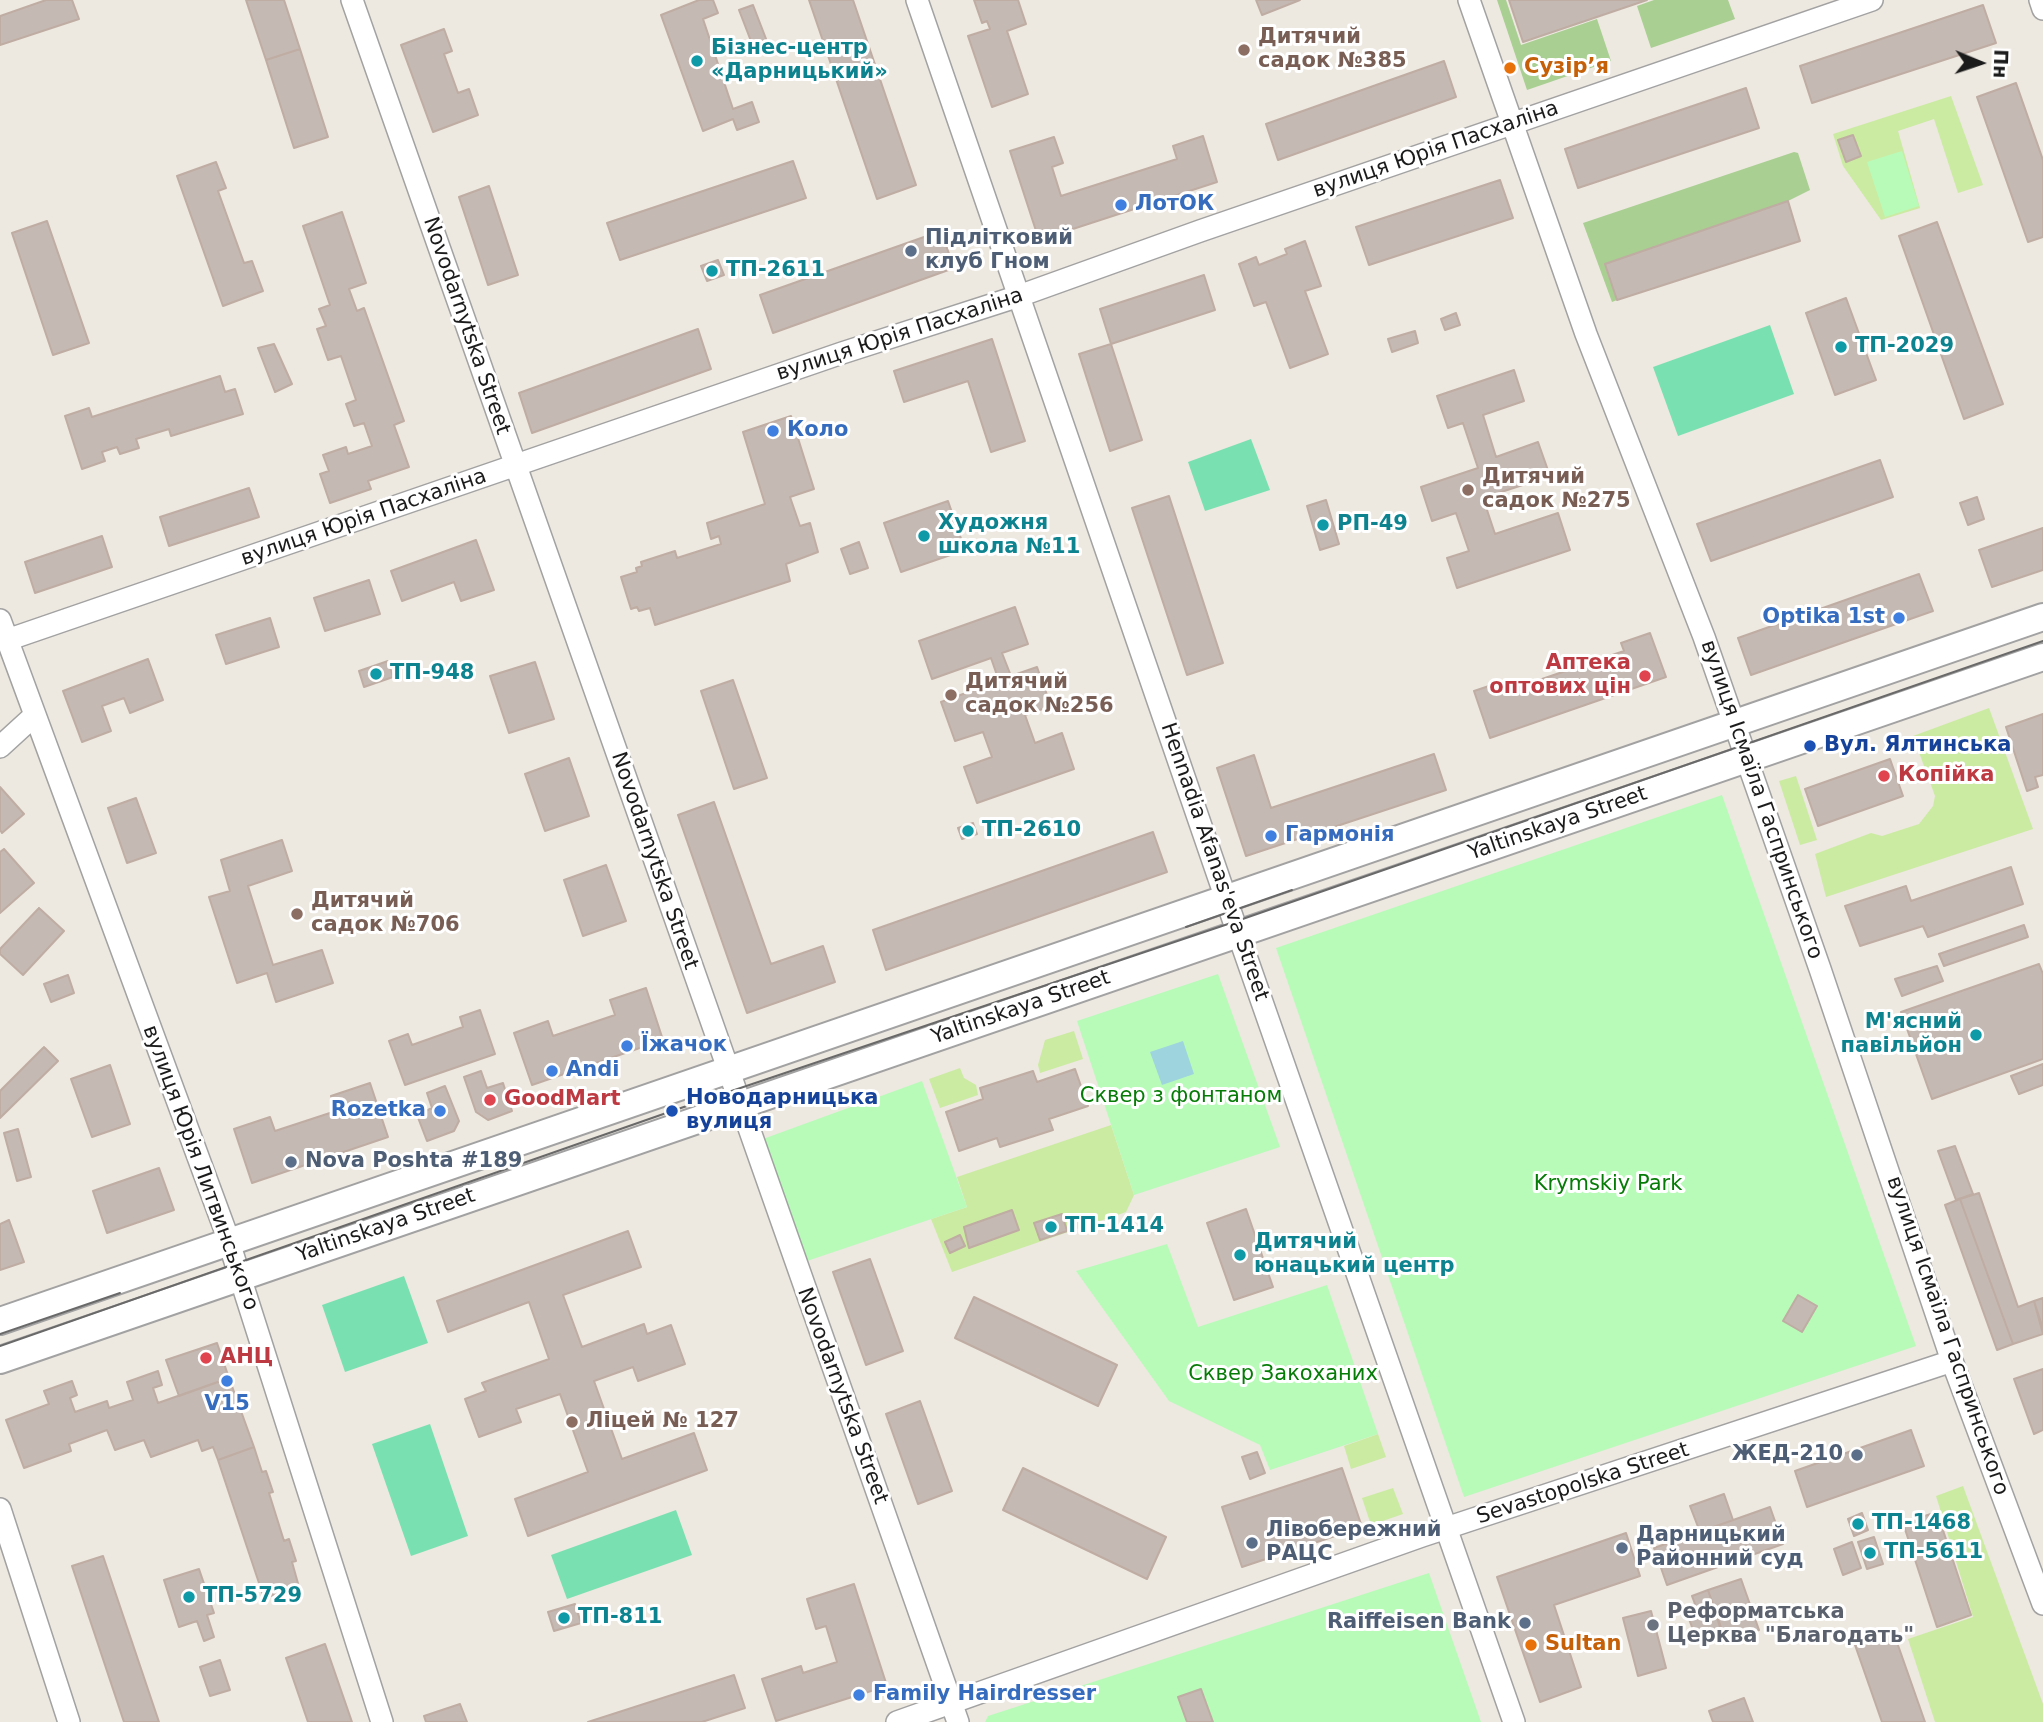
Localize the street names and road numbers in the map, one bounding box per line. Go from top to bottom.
street label: вулиця Юрія Пасхаліна [1310,96,1562,204]
street label: Novodarnytska Street [417,214,515,438]
street label: вулиця Юрія Пасхаліна [773,283,1027,387]
street label: вулиця Юрія Пасхаліна [238,464,490,572]
street label: вулиця Ісмаїла Гаспринського [1694,637,1828,963]
street label: Hennadia Afanas'eva Street [1154,720,1274,1004]
street label: Novodarnytska Street [605,749,703,973]
street label: Yaltinskaya Street [1465,782,1651,866]
street label: Yaltinskaya Street [928,966,1114,1050]
street label: вулиця Юрія Литвинського [137,1022,263,1314]
street label: вулиця Ісмаїла Гаспринського [1880,1173,2014,1499]
street label: Yaltinskaya Street [293,1184,479,1268]
street label: Novodarnytska Street [791,1284,893,1508]
street label: Sevastopolska Street [1474,1438,1692,1530]

